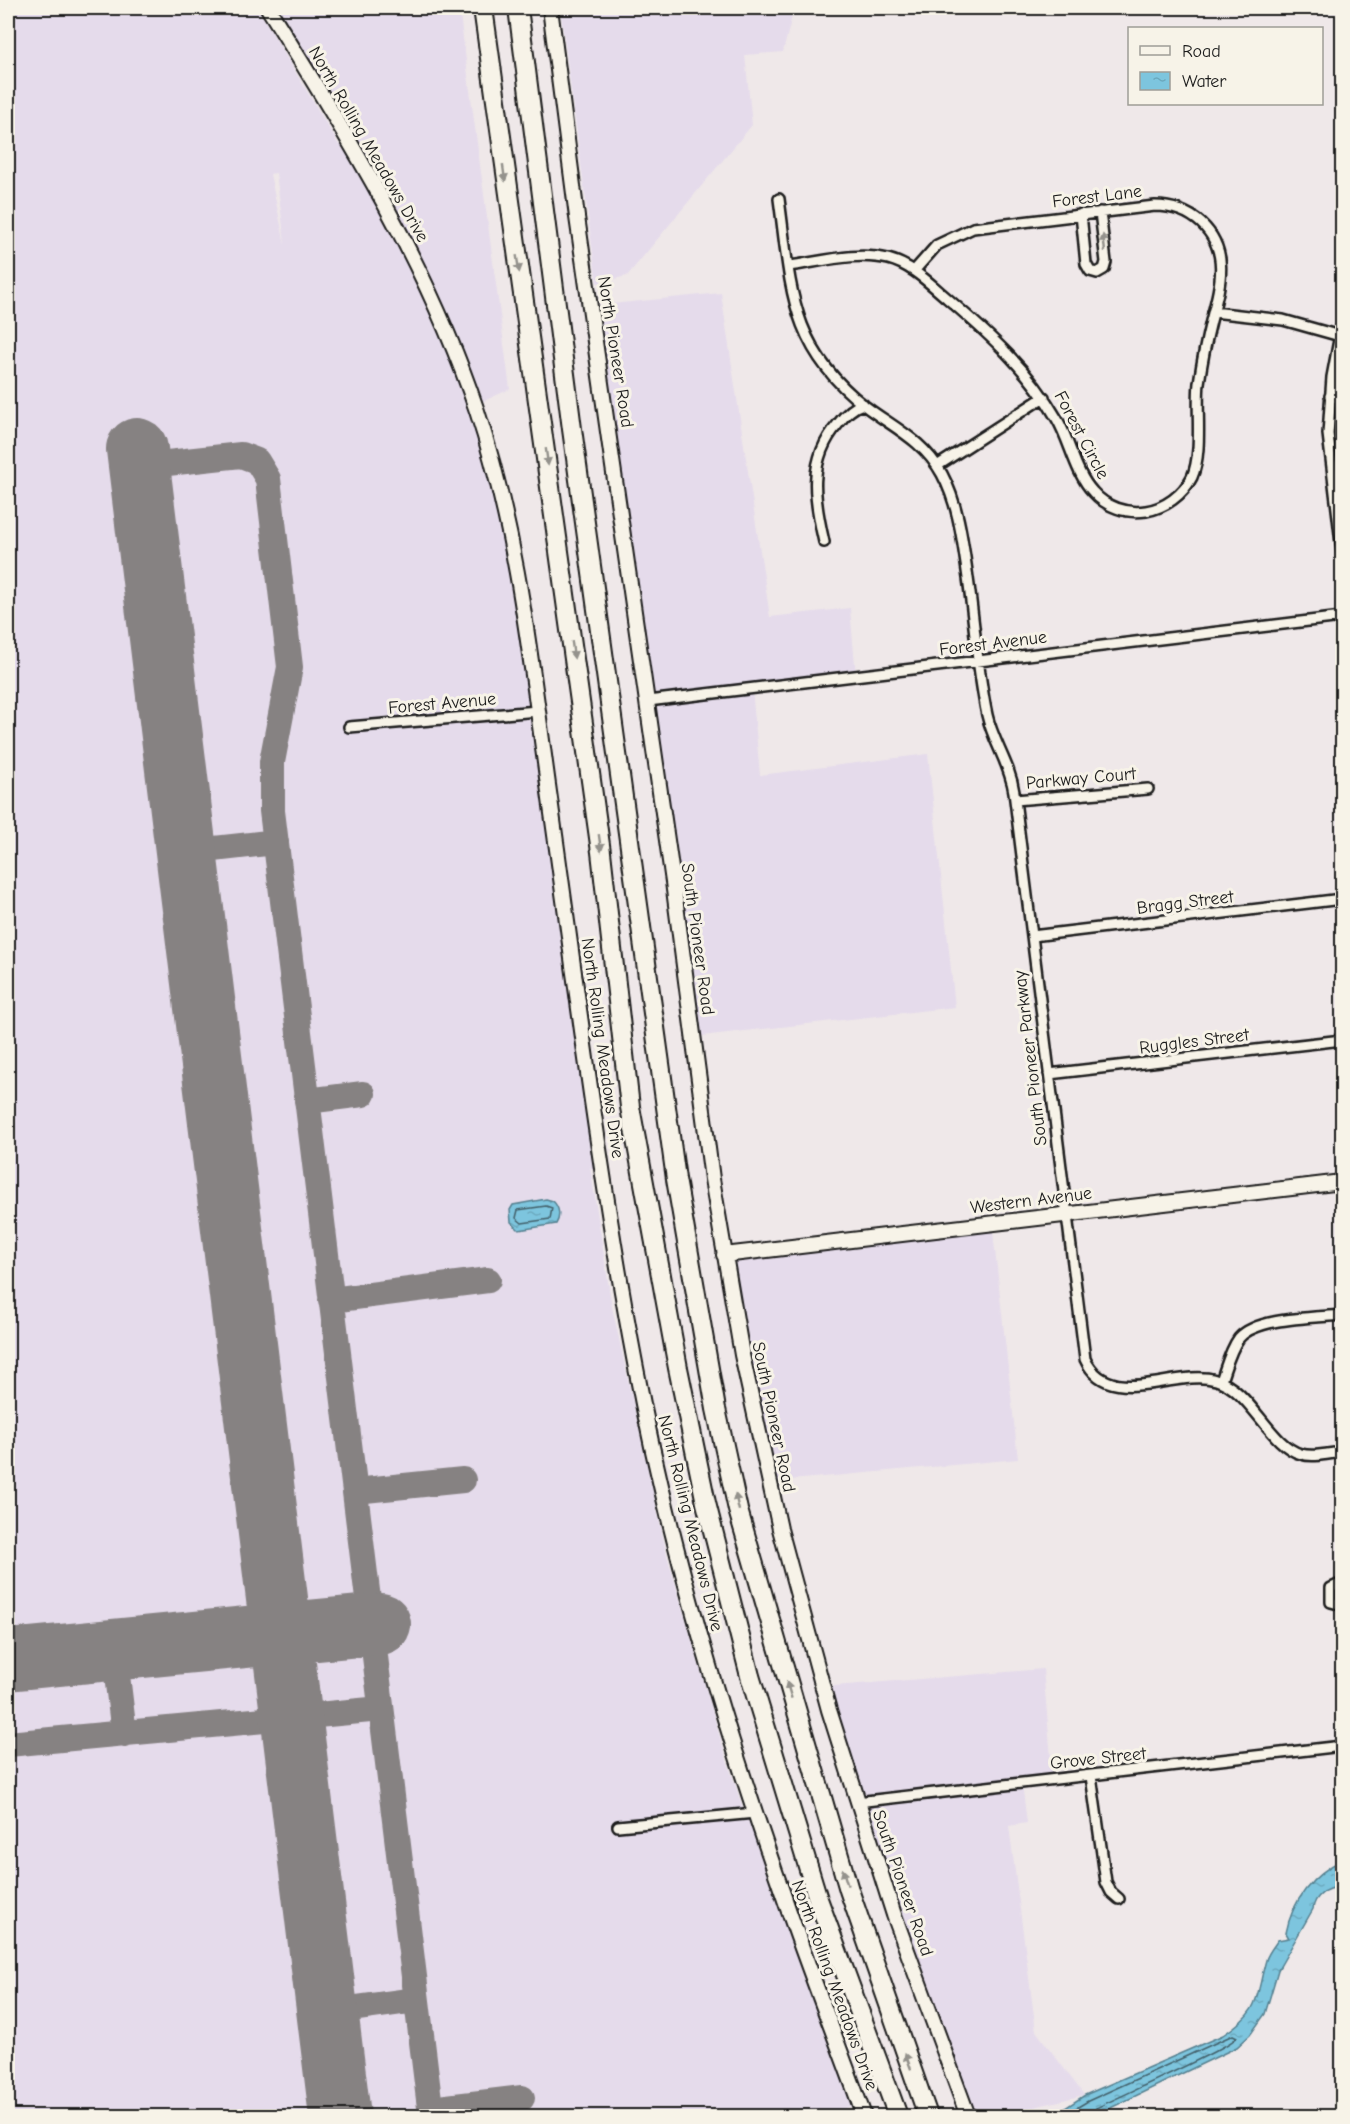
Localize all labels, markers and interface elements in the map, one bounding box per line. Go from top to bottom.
legend [1128,27,1323,105]
text: Road [1182,41,1221,62]
street label: North Rolling Meadows Drive [304,43,433,246]
text: Water [1182,71,1227,92]
one-way arrow [500,163,509,182]
street label: Forest Lane [1051,181,1143,212]
one-way arrow [1099,233,1108,252]
one-way arrow [514,254,523,273]
street label: North Pioneer Road [593,275,638,429]
street label: Forest Circle [1050,388,1114,483]
one-way arrow [542,447,551,466]
street label: Forest Avenue [938,626,1048,661]
one-way arrow [569,641,578,660]
street label: Forest Avenue [387,688,497,719]
street label: Parkway Court [1025,763,1138,794]
one-way arrow [595,834,605,853]
street label: South Pioneer Road [676,862,719,1016]
street label: Bragg Street [1135,886,1236,919]
street label: North Rolling Meadows Drive [577,937,628,1160]
street label: South Pioneer Parkway [1009,968,1052,1147]
street label: Ruggles Street [1138,1024,1251,1059]
street label: Western Avenue [969,1183,1093,1218]
street label: South Pioneer Road [747,1340,800,1494]
street label: North Rolling Meadows Drive [653,1413,728,1633]
one-way arrow [731,1493,741,1512]
one-way arrow [784,1681,793,1699]
street label: Grove Street [1049,1743,1148,1774]
street label: South Pioneer Road [868,1807,937,1959]
one-way arrow [840,1868,849,1886]
street label: North Rolling Meadows Drive [787,1877,882,2093]
one-way arrow [903,2052,913,2070]

